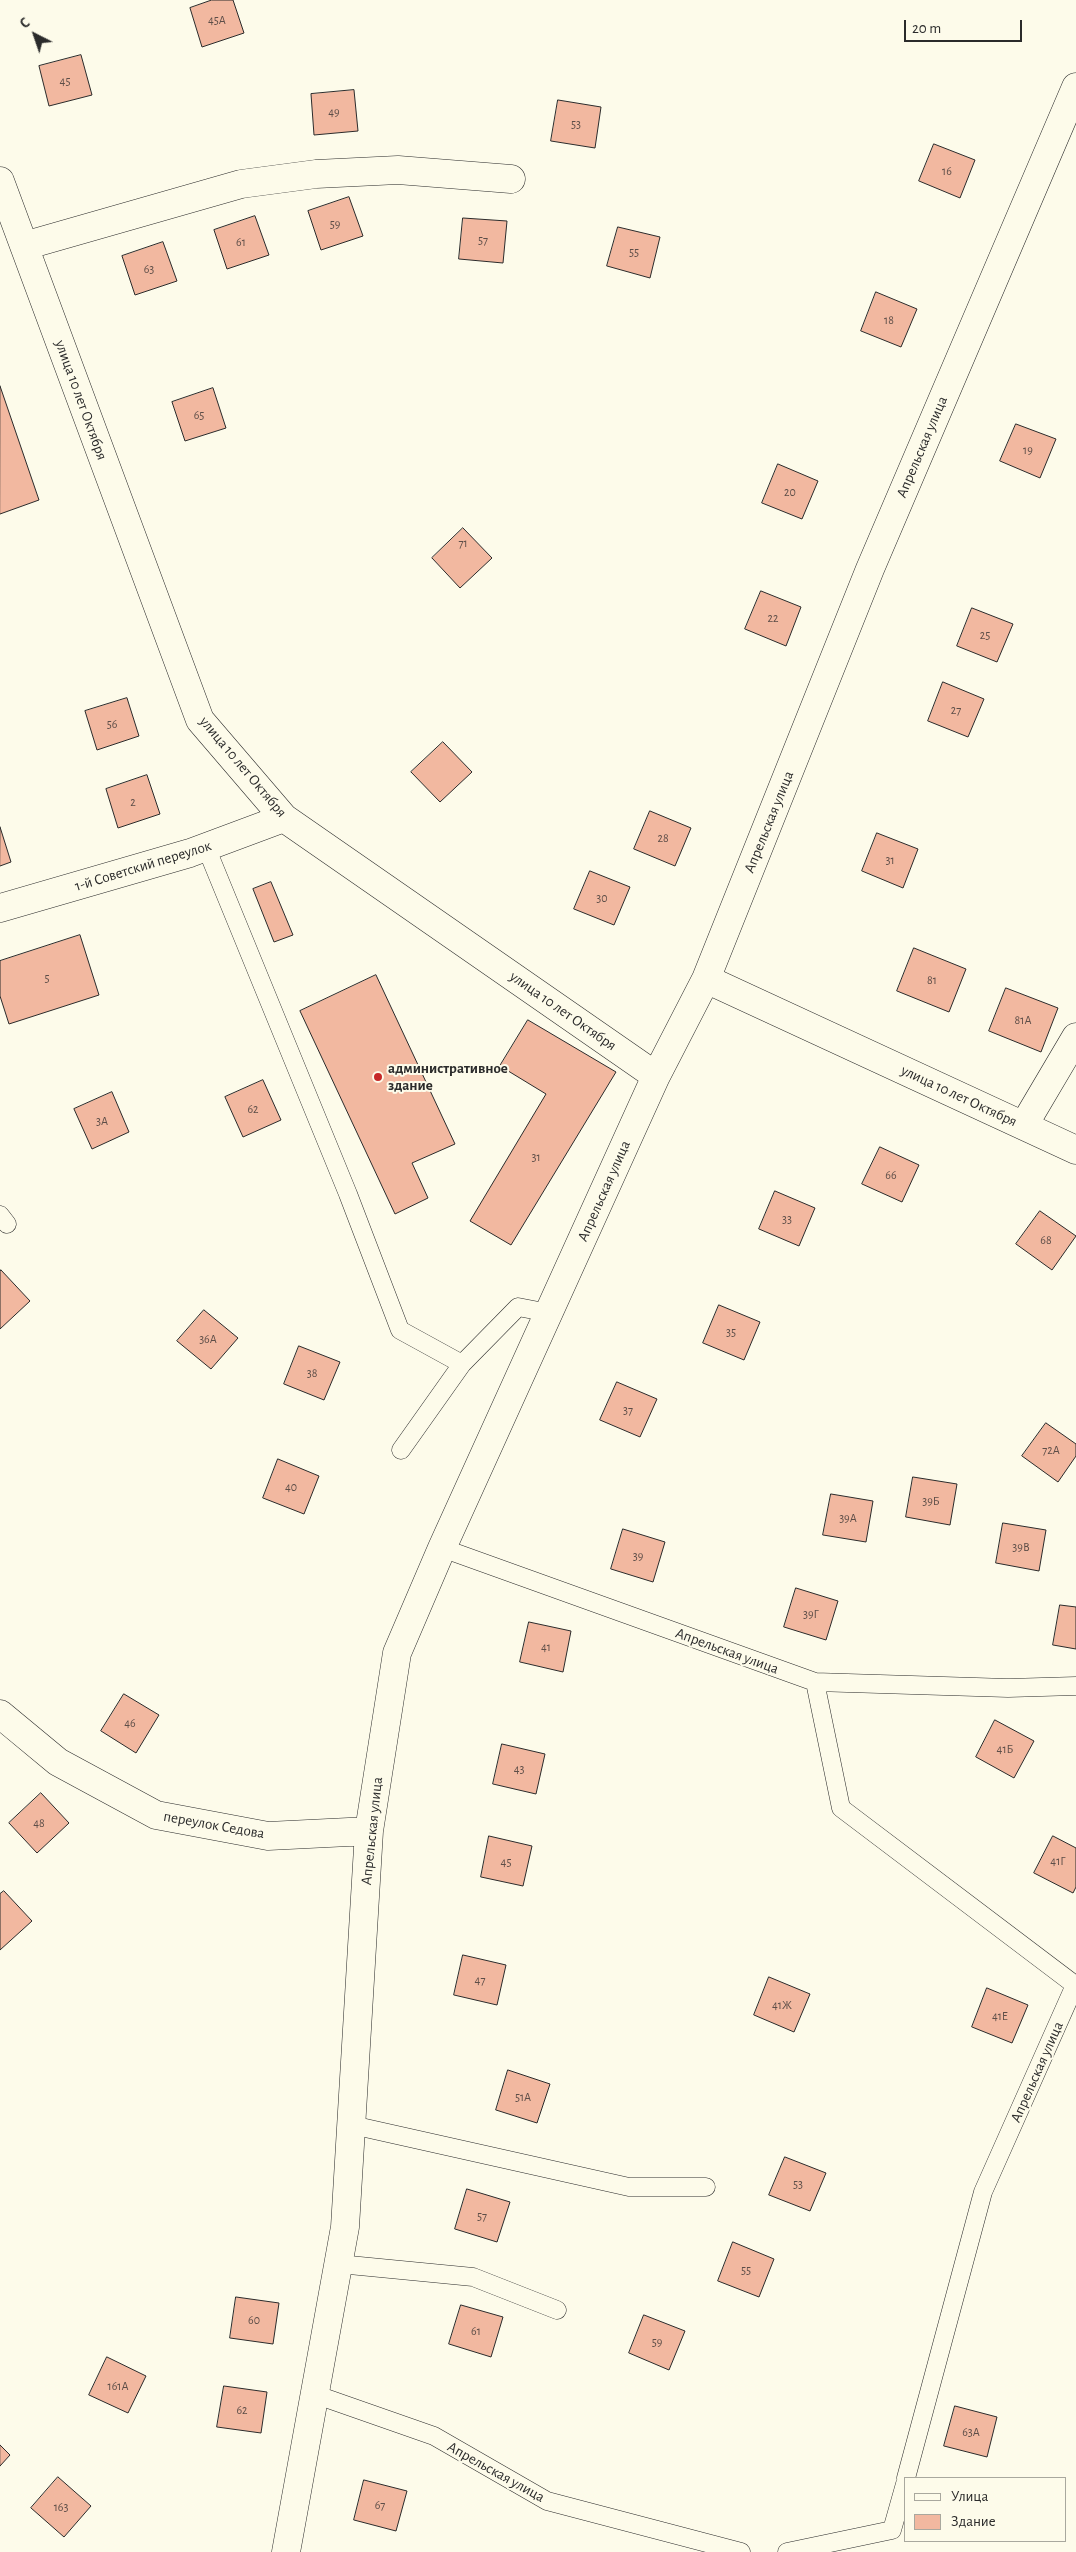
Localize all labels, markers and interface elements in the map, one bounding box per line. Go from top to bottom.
north arrow [10,10,60,60]
scale bar [906,10,1024,42]
house number: 45А [208,13,226,27]
text: С [18,16,33,32]
text: 20 m [912,21,941,36]
house number: 45 [60,74,70,88]
house number: 49 [328,105,340,119]
house number: 53 [571,117,581,131]
house number: 16 [942,164,952,178]
house number: 59 [330,217,340,231]
house number: 57 [478,233,488,247]
house number: 61 [236,235,246,249]
house number: 55 [629,245,639,259]
house number: 63 [144,262,154,276]
house number: 18 [884,313,894,327]
street label: улица 10 лет Октября [51,338,111,462]
street label: Апрельская улица [892,393,952,501]
house number: 65 [194,408,204,422]
house number: 19 [1023,443,1033,457]
house number: 20 [784,485,796,499]
house number: 71 [458,536,468,550]
house number: 22 [768,611,778,625]
house number: 25 [980,628,990,642]
house number: 27 [951,703,961,717]
street label: улица 10 лет Октября [196,713,290,821]
house number: 56 [107,717,117,731]
street label: Апрельская улица [740,768,798,876]
house number: 2 [130,795,136,809]
house number: 28 [657,831,669,845]
street label: 1-й Советский переулок [73,837,213,895]
house number: 31 [885,853,895,867]
house number: 30 [596,891,608,905]
street label: улица 10 лет Октября [506,967,620,1055]
house number: 5 [44,971,50,985]
house number: 81 [927,973,937,987]
house number: 81А [1015,1013,1031,1027]
place label: административное здание [388,1059,508,1094]
street label: улица 10 лет Октября [898,1061,1020,1131]
marker: административное здание [372,1071,384,1083]
house number: 62 [247,1102,259,1116]
house number: 3А [96,1114,108,1128]
street label: Апрельская улица [574,1138,634,1244]
house number: 31 [531,1150,541,1164]
house number: 66 [885,1168,897,1182]
house number: 33 [782,1212,792,1226]
house number: 68 [1040,1233,1052,1247]
house number: 35 [726,1325,736,1339]
house number: 36А [199,1332,217,1346]
house number: 38 [307,1366,317,1380]
house number: 37 [623,1403,633,1417]
house number: 72А [1042,1443,1060,1457]
house number: 40 [285,1480,297,1494]
house number: 39Б [922,1494,940,1508]
house number: 39А [839,1511,857,1525]
house number: 39В [1012,1540,1030,1554]
house number: 39 [633,1549,643,1563]
house number: 39Г [803,1607,819,1621]
street label: Апрельская улица [673,1624,781,1678]
house number: 41 [541,1640,551,1654]
house number: 46 [124,1716,136,1730]
house number: 41Б [997,1742,1013,1756]
house number: 43 [514,1762,524,1776]
street label: Апрельская улица [357,1776,387,1886]
street label: переулок Седова [162,1807,266,1843]
house number: 48 [33,1816,45,1830]
house number: 41Г [1050,1854,1066,1868]
house number: 45 [501,1855,511,1869]
house number: 47 [475,1973,485,1987]
house number: 41Ж [772,1998,792,2012]
house number: 41Е [992,2009,1008,2023]
street label: Апрельская улица [1007,2019,1067,2125]
house number: 51А [515,2090,531,2104]
house number: 53 [793,2177,803,2191]
house number: 57 [477,2209,487,2223]
house number: 55 [741,2263,751,2277]
house number: 60 [248,2313,260,2327]
house number: 61 [471,2324,481,2338]
house number: 59 [652,2335,662,2349]
house number: 161А [108,2379,128,2393]
house number: 62 [236,2403,248,2417]
house number: 63А [962,2425,980,2439]
street label: Апрельская улица [444,2438,548,2506]
legend [904,2477,1066,2542]
text: Улица [951,2489,988,2504]
house number: 67 [375,2498,385,2512]
house number: 163 [54,2500,68,2514]
text: Здание [951,2514,996,2529]

